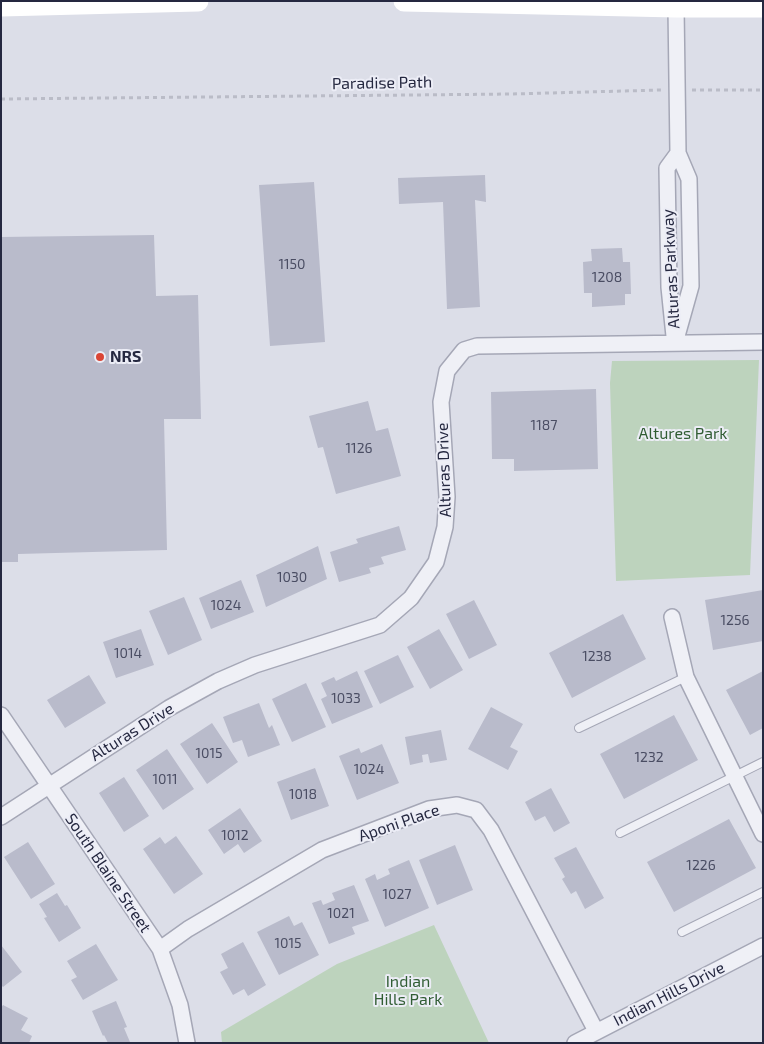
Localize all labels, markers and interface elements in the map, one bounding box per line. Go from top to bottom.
street label: Paradise Path [332,73,432,93]
street label: Alturas Parkway [658,209,684,329]
house number: 1150 [278,256,306,272]
house number: 1208 [592,269,622,285]
place label: NRS [110,347,141,367]
marker: NRS [94,351,106,363]
house number: 1187 [531,417,557,433]
street label: Alturas Drive [433,422,455,518]
park label: Altures Park [638,424,728,444]
house number: 1126 [345,440,373,456]
house number: 1030 [277,569,307,585]
house number: 1024 [211,597,241,613]
house number: 1256 [721,612,749,628]
house number: 1014 [114,645,142,661]
house number: 1238 [582,648,612,664]
house number: 1033 [331,690,361,706]
street label: Alturas Drive [87,699,177,765]
house number: 1015 [195,745,223,761]
house number: 1232 [634,749,664,765]
house number: 1024 [354,761,384,777]
house number: 1011 [152,771,178,787]
house number: 1018 [289,786,317,802]
street label: Aponi Place [356,800,442,846]
street label: South Blaine Street [61,810,155,936]
house number: 1012 [221,827,249,843]
house number: 1226 [686,857,716,873]
house number: 1027 [382,886,412,902]
house number: 1021 [327,905,355,921]
house number: 1015 [274,935,302,951]
street label: Indian Hills Drive [610,958,728,1030]
park label: Indian Hills Park [374,972,442,1010]

